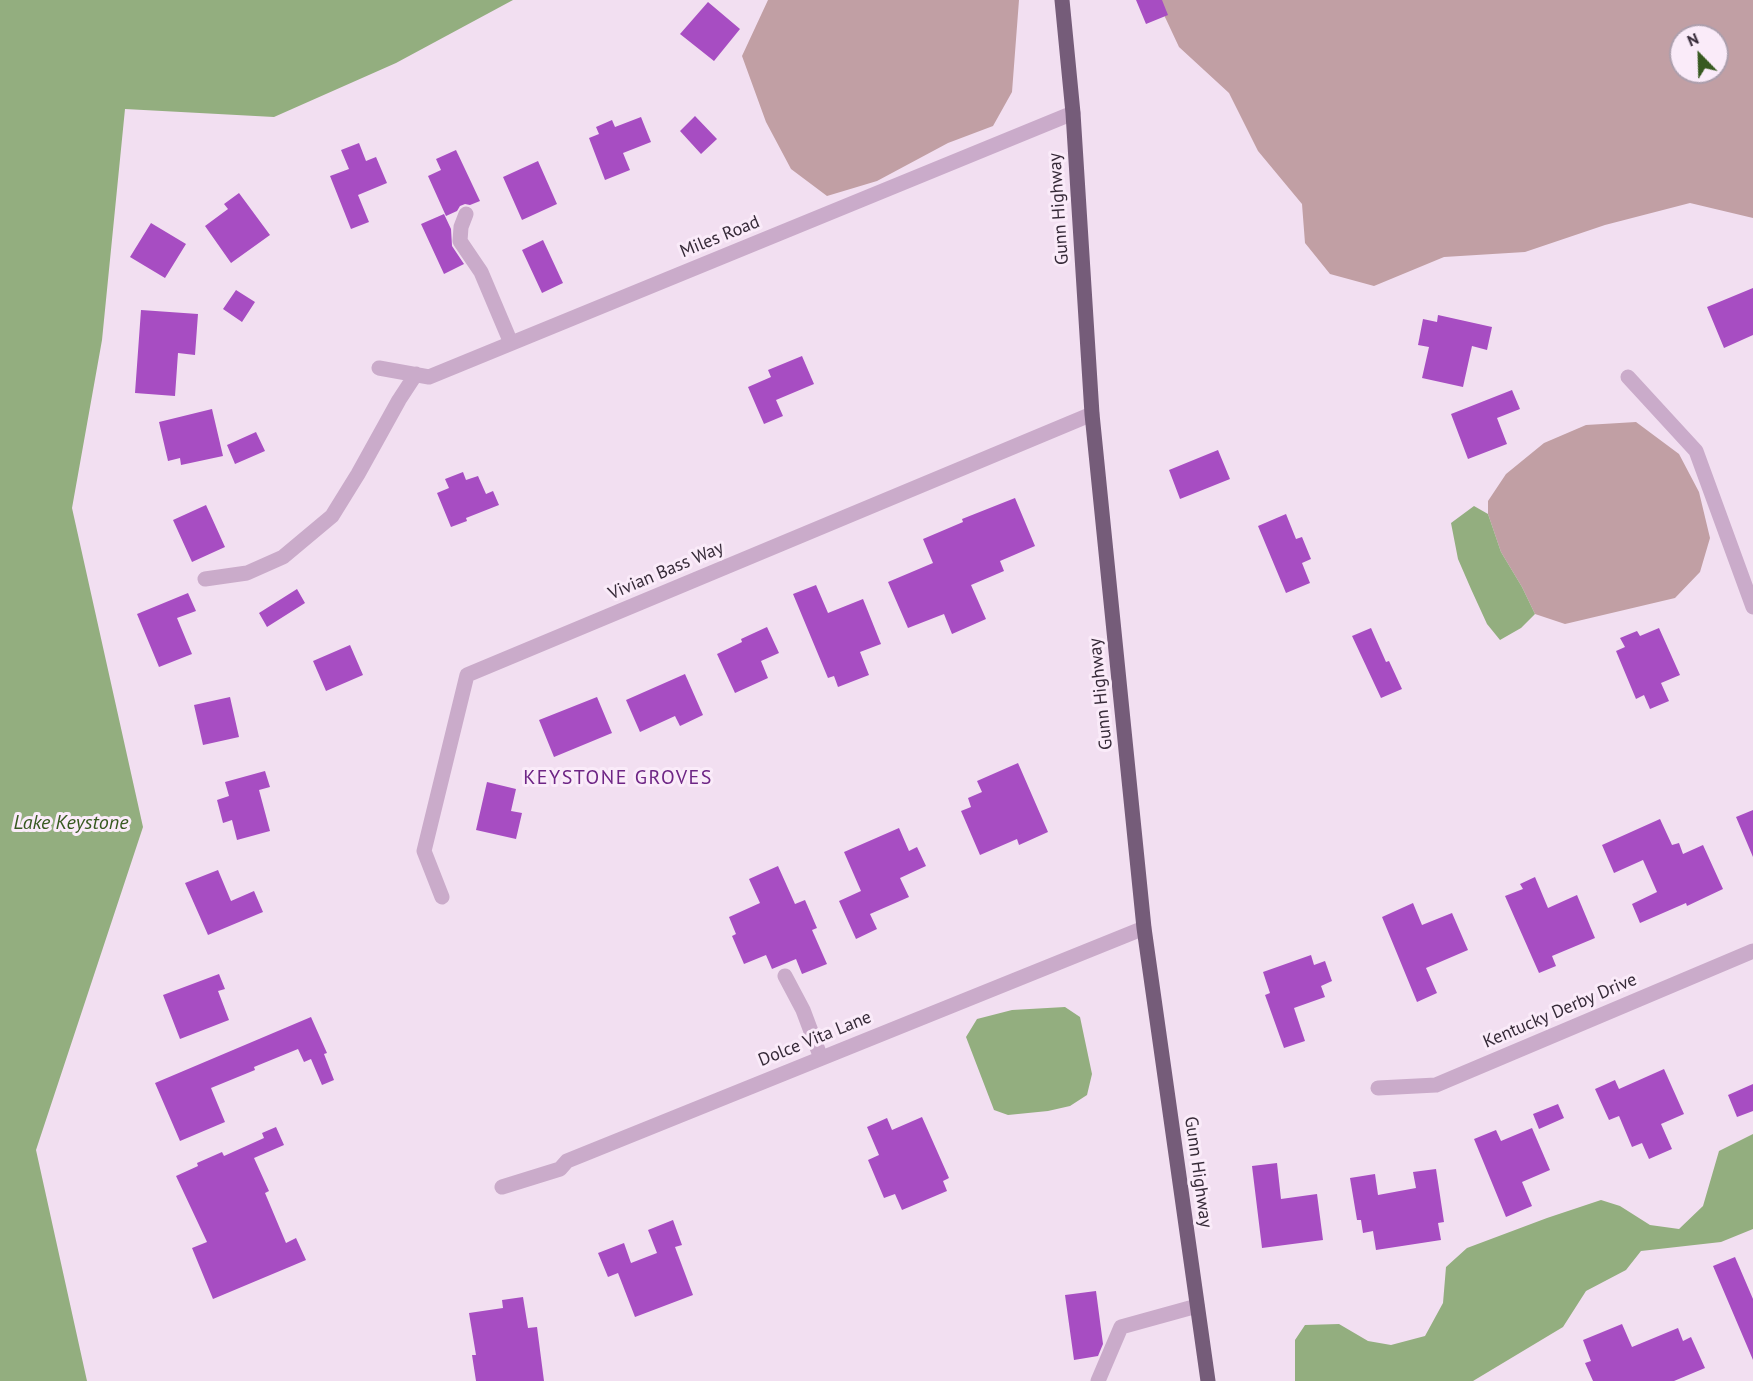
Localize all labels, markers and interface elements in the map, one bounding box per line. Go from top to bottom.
north arrow [1669,24,1729,84]
text: N [1684,28,1701,51]
street label: Gunn Highway [1044,152,1074,266]
street label: Miles Road [677,211,763,263]
street label: Vivian Bass Way [605,537,727,605]
street label: Gunn Highway [1084,637,1118,751]
district label: KEYSTONE GROVES [523,766,713,790]
water label: Lake Keystone [14,811,128,835]
street label: Kentucky Derby Drive [1480,969,1640,1053]
street label: Dolce Vita Lane [755,1006,875,1072]
street label: Gunn Highway [1179,1115,1217,1229]

